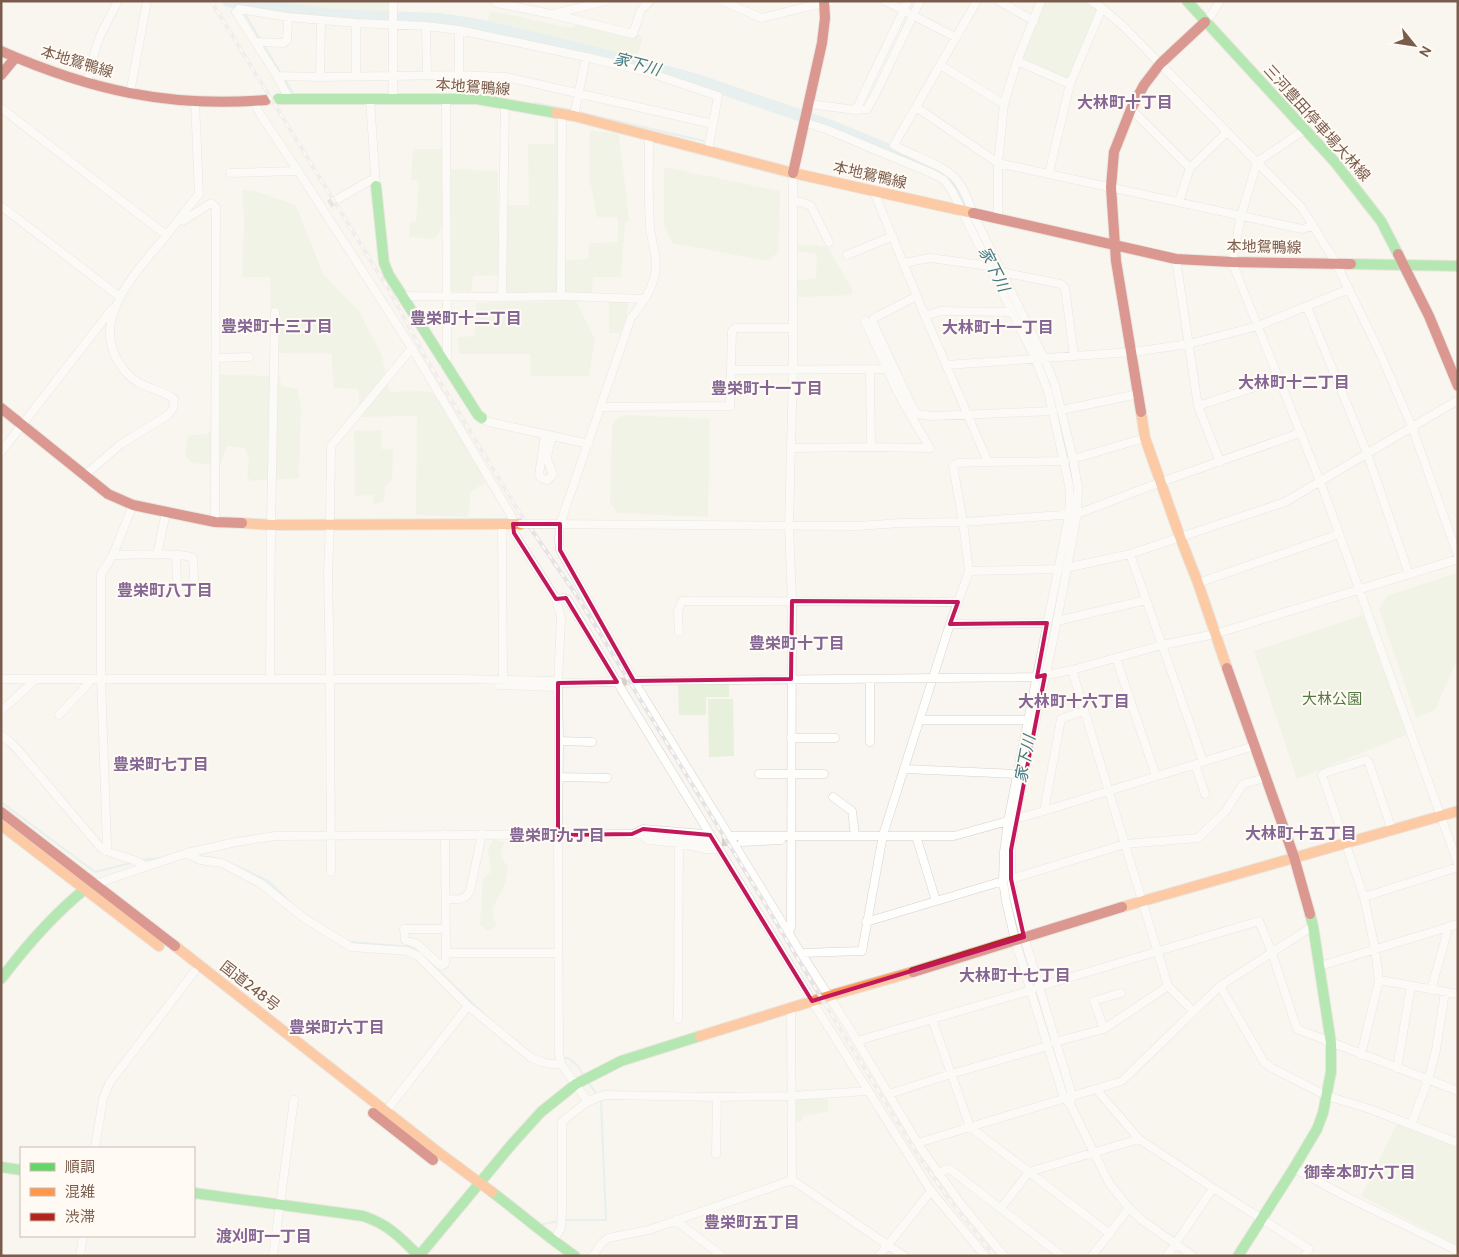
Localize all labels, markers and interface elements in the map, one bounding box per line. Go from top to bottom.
north arrow [1389,20,1439,70]
street label: 本地鴛鴨線 [38,42,116,82]
text: N [1415,43,1436,60]
water label: 家下川 [611,49,665,80]
street label: 三河豊田停車場大林線 [1260,61,1374,185]
street label: 本地鴛鴨線 [435,75,511,99]
district label: 大林町十丁目 [1077,93,1173,112]
street label: 本地鴛鴨線 [831,158,909,192]
street label: 本地鴛鴨線 [1226,237,1302,257]
water label: 家下川 [975,243,1014,296]
district label: 豊栄町十二丁目 [410,309,522,328]
district label: 豊栄町十三丁目 [221,317,333,336]
district label: 大林町十一丁目 [942,318,1054,337]
district label: 大林町十二丁目 [1238,373,1350,392]
district label: 豊栄町十一丁目 [711,379,823,398]
district label: 豊栄町八丁目 [117,581,213,600]
district label: 豊栄町十丁目 [749,634,845,653]
park label: 大林公園 [1302,690,1362,708]
district label: 大林町十六丁目 [1018,692,1130,711]
water label: 家下川 [1011,732,1039,784]
district label: 豊栄町七丁目 [113,755,209,774]
district label: 大林町十五丁目 [1245,824,1357,843]
district label: 豊栄町九丁目 [509,826,605,845]
street label: 国道248号 [217,957,283,1015]
district label: 大林町十七丁目 [959,966,1071,985]
district label: 豊栄町六丁目 [289,1018,385,1037]
legend [20,1147,195,1237]
text: 順調 [65,1158,95,1176]
district label: 御幸本町六丁目 [1304,1163,1416,1182]
text: 混雑 [65,1183,95,1201]
text: 渋滞 [65,1208,95,1226]
district label: 豊栄町五丁目 [704,1213,800,1232]
district label: 渡刈町一丁目 [216,1227,312,1246]

